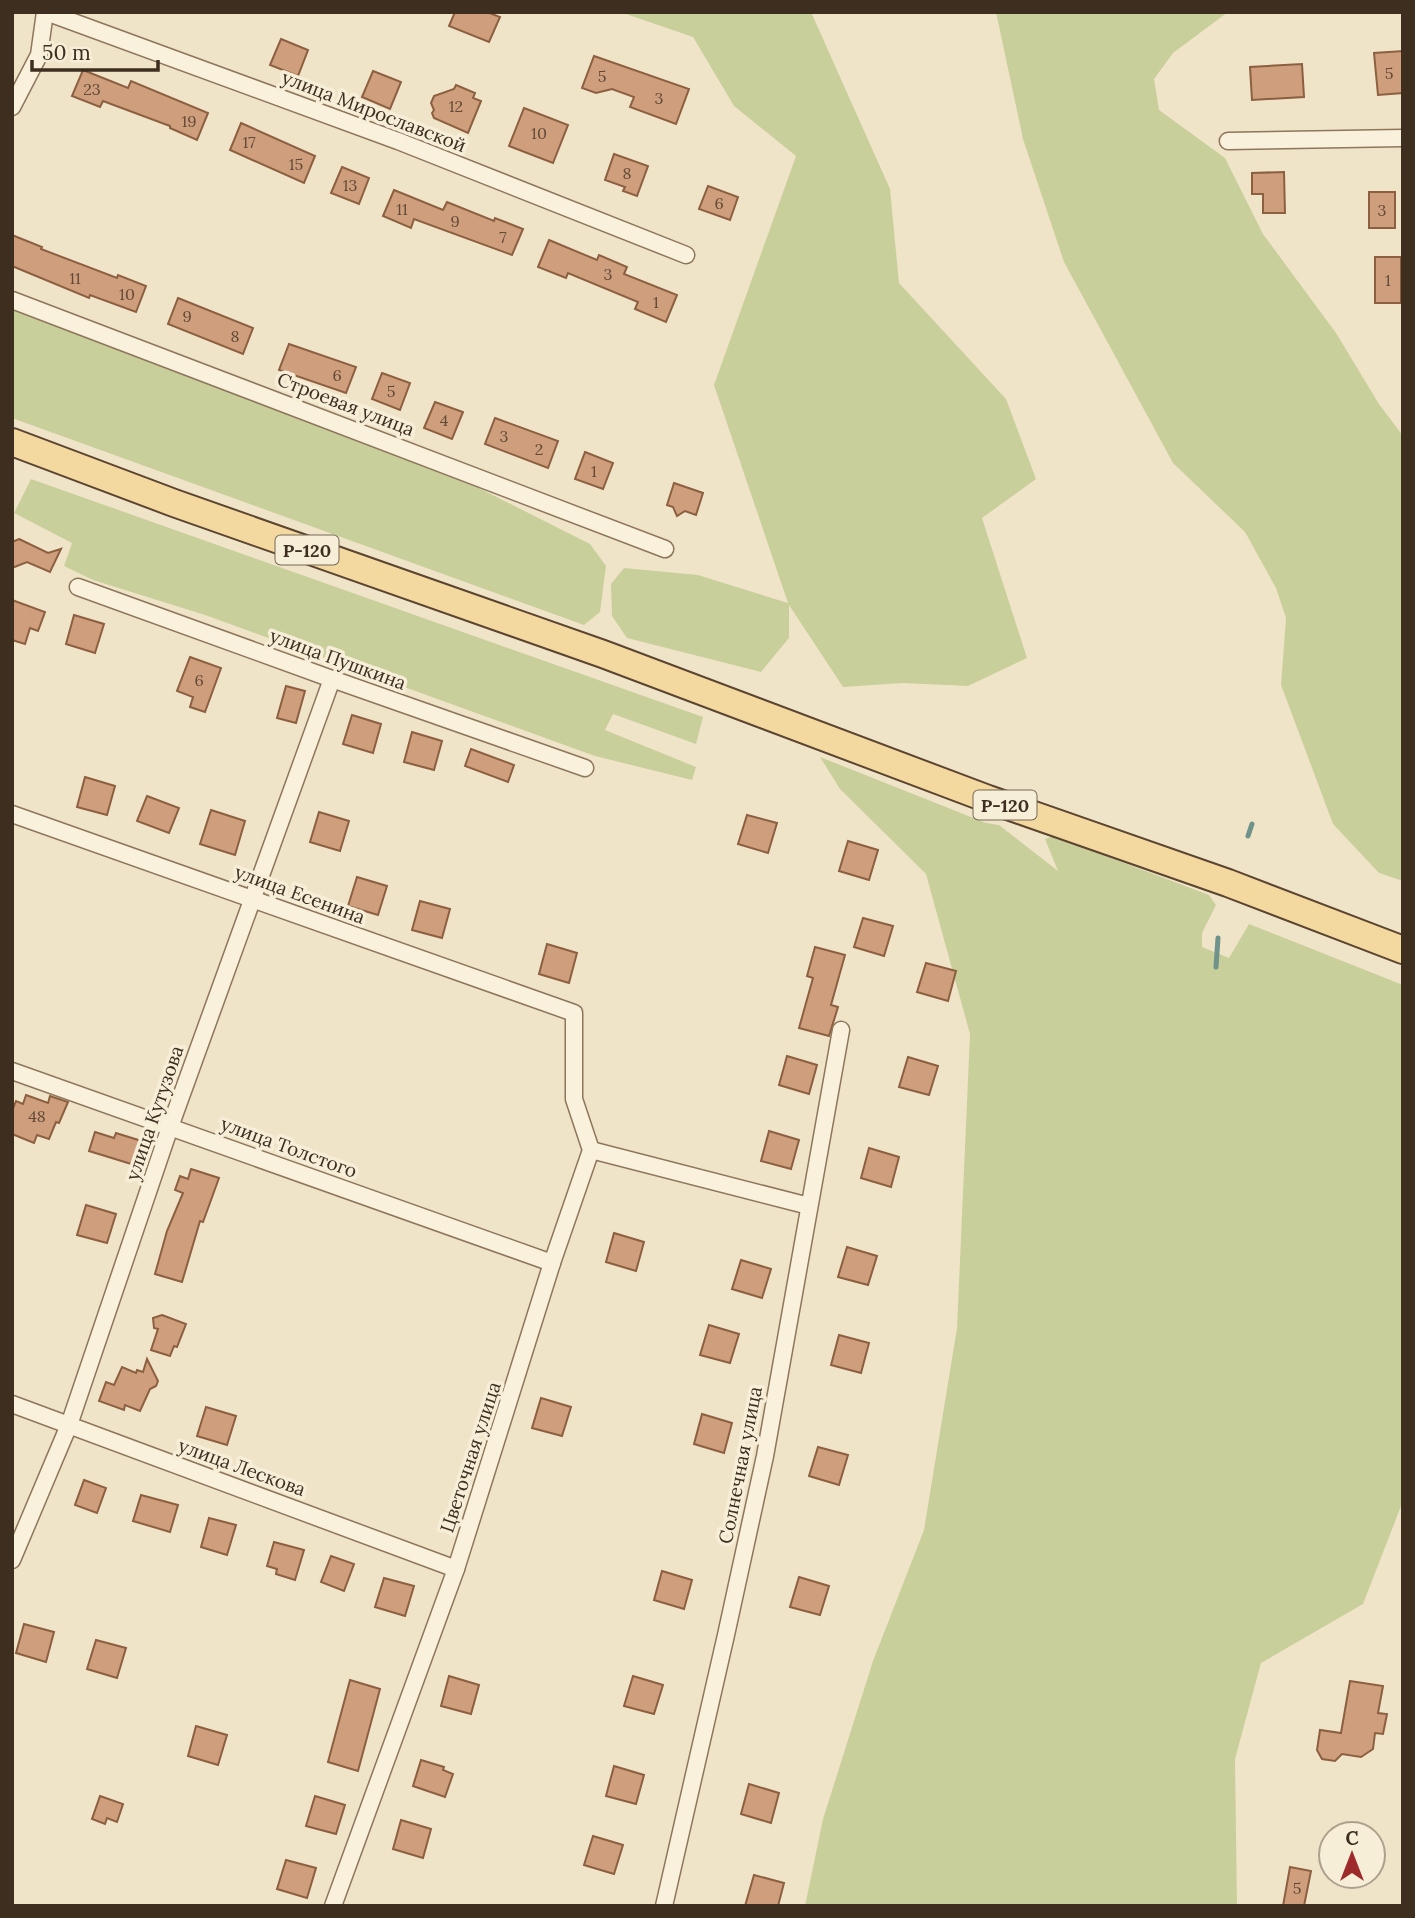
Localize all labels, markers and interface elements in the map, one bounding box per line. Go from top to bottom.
scale bar [32,28,158,72]
text: 50 m [42,39,91,66]
house number: 5 [1385,63,1393,83]
street label: улица Мирославской [278,65,470,157]
house number: 5 [598,66,606,86]
house number: 23 [83,79,101,99]
house number: 3 [655,88,664,108]
house number: 12 [449,96,463,116]
house number: 19 [181,111,197,131]
house number: 10 [531,123,547,143]
house number: 17 [242,132,256,152]
house number: 15 [289,154,303,174]
house number: 8 [623,163,632,183]
house number: 13 [343,175,357,195]
house number: 6 [714,193,724,213]
house number: 11 [396,199,408,219]
house number: 3 [1378,200,1387,220]
house number: 9 [450,211,460,231]
house number: 7 [499,227,507,247]
house number: 3 [604,264,613,284]
house number: 11 [69,268,81,288]
house number: 1 [1385,270,1391,290]
house number: 10 [119,284,135,304]
house number: 1 [653,292,659,312]
house number: 9 [182,306,192,326]
house number: 8 [231,326,240,346]
house number: 6 [332,365,342,385]
street label: Строевая улица [274,367,418,441]
house number: 5 [387,381,395,401]
house number: 4 [440,410,449,430]
house number: 3 [500,426,509,446]
house number: 2 [535,439,543,459]
house number: 1 [591,461,597,481]
road number: Р-120 [276,536,338,564]
street label: улица Пушкина [267,623,410,695]
house number: 6 [194,670,204,690]
road number: Р-120 [974,790,1036,820]
street label: улица Есенина [231,859,369,929]
street label: улица Кутузова [120,1042,188,1184]
house number: 48 [28,1106,46,1126]
street label: улица Толстого [218,1111,360,1183]
street label: Цветочная улица [434,1378,506,1535]
street label: Солнечная улица [713,1384,767,1546]
street label: улица Лескова [175,1433,309,1501]
north arrow [1317,1820,1387,1890]
text: С [1345,1826,1359,1850]
house number: 5 [1293,1878,1301,1898]

